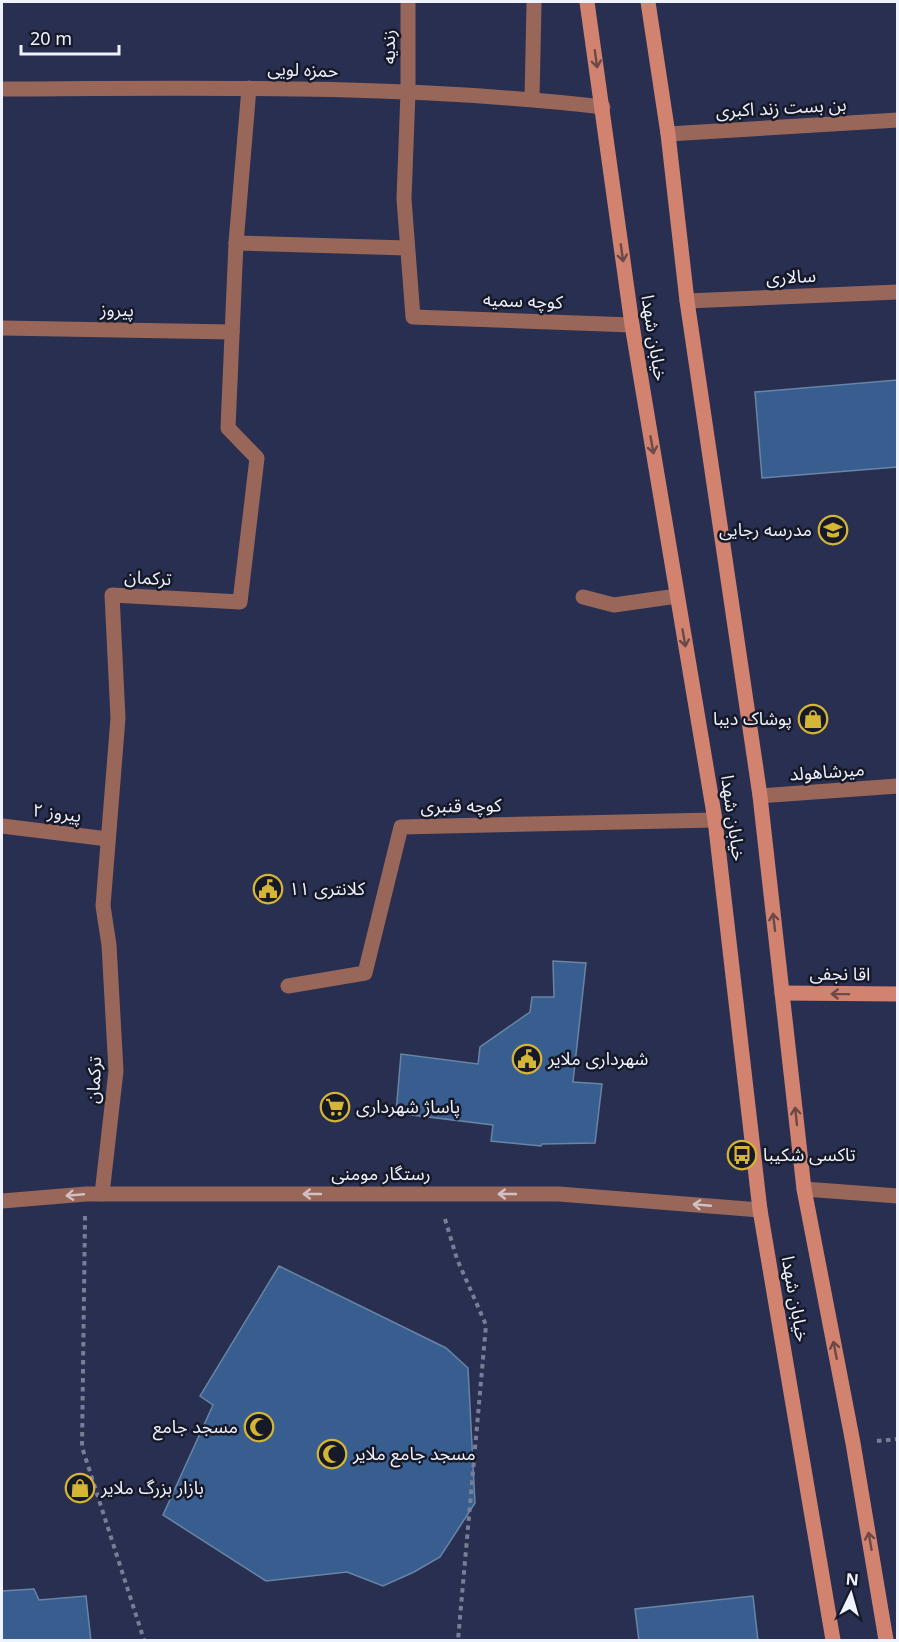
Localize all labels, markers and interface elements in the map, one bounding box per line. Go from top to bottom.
scale bar [21,18,118,56]
text: 20 m [30,20,72,58]
street label: زندیه [370,30,408,64]
one-way arrow [590,49,601,69]
street label: حمزه لویی [267,50,339,90]
street label: بن بست زند اکبری [715,86,847,130]
one-way arrow [617,242,628,262]
street label: سالاری [765,257,817,297]
street label: کوچه سمیه [482,281,564,321]
street label: پیروز [99,291,134,329]
street label: خیابان شهدا [628,292,680,384]
one-way arrow [647,435,658,455]
place label: مدرسه رجایی [719,511,812,549]
school or university icon: مدرسه رجایی [817,514,849,546]
street label: ترکمان [123,558,173,598]
one-way arrow [679,627,690,647]
place label: پوشاک دیبا [713,700,792,738]
shop icon: پوشاک دیبا [797,703,829,735]
street label: میرشاهولد [788,750,866,794]
street label: خیابان شهدا [708,772,758,864]
street label: کوچه قنبری [420,786,502,826]
street label: پیروز ۲ [30,791,84,835]
place label: کلانتری ۱۱ [289,870,365,908]
public building icon: کلانتری ۱۱ [252,873,284,905]
one-way arrow [768,913,779,933]
street label: اقا نجفی [809,954,871,994]
one-way arrow [830,988,850,1000]
place label: شهرداری ملایر [547,1040,648,1078]
public building icon: شهرداری ملایر [511,1043,543,1075]
street label: ترکمان [74,1055,114,1105]
place label: پاساژ شهرداری [356,1088,460,1126]
supermarket icon: پاساژ شهرداری [319,1091,351,1123]
one-way arrow [790,1107,801,1126]
place label: تاکسی شکیبا [763,1136,856,1174]
bus stop icon: تاکسی شکیبا [726,1139,758,1171]
street label: رستگار مومنی [331,1155,431,1193]
one-way arrow [303,1188,323,1200]
one-way arrow [498,1188,518,1200]
one-way arrow [66,1190,86,1201]
one-way arrow [692,1200,712,1211]
street label: خیابان شهدا [769,1253,821,1345]
one-way arrow [829,1340,840,1360]
place label: مسجد جامع [153,1408,238,1446]
mosque icon: مسجد جامع [243,1411,275,1443]
place label: مسجد جامع ملایر [352,1435,476,1473]
mosque icon: مسجد جامع ملایر [316,1438,348,1470]
place label: بازار بزرگ ملایر [100,1469,204,1507]
shop icon: بازار بزرگ ملایر [64,1472,96,1504]
one-way arrow [864,1532,875,1552]
text: N [844,1563,860,1598]
north arrow [821,1564,881,1624]

